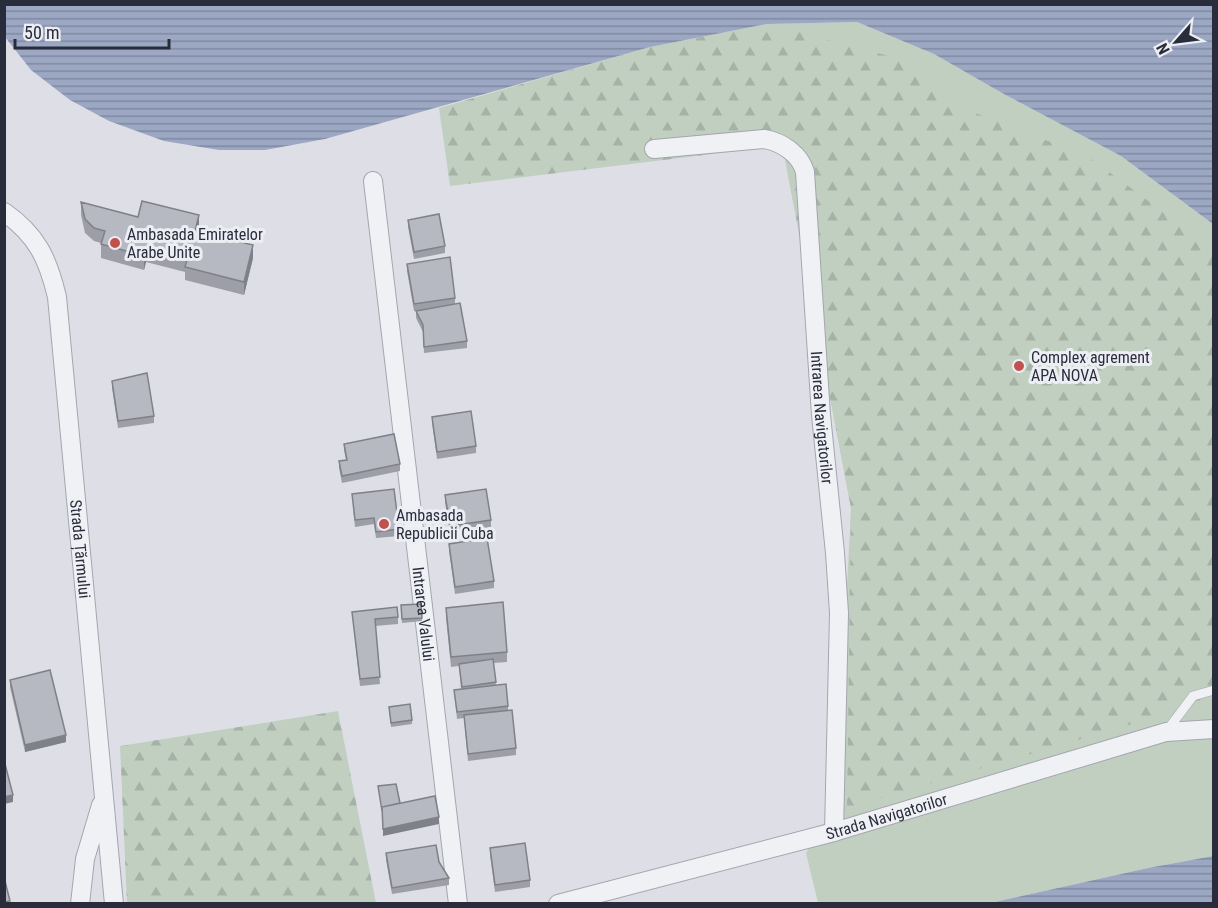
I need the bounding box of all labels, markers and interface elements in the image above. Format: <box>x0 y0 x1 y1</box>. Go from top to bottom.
scale bar <box>15 12 170 50</box>
north arrow <box>1146 12 1206 72</box>
text: 50 m <box>24 22 59 43</box>
text: N <box>1153 40 1174 58</box>
place label: Ambasada Emiratelor Arabe Unite <box>127 225 263 262</box>
marker: Ambasada Emiratelor Arabe Unite <box>108 236 122 250</box>
place label: Complex agrement APA NOVA <box>1031 348 1150 385</box>
street label: Intrarea Navigatorilor <box>807 350 837 485</box>
marker: Complex agrement APA NOVA <box>1012 359 1026 373</box>
street label: Strada Țărmului <box>66 499 94 599</box>
place label: Ambasada Republicii Cuba <box>396 506 494 543</box>
marker: Ambasada Republicii Cuba <box>377 517 391 531</box>
street label: Intrarea Valului <box>408 566 438 662</box>
street label: Strada Navigatorilor <box>824 789 950 844</box>

